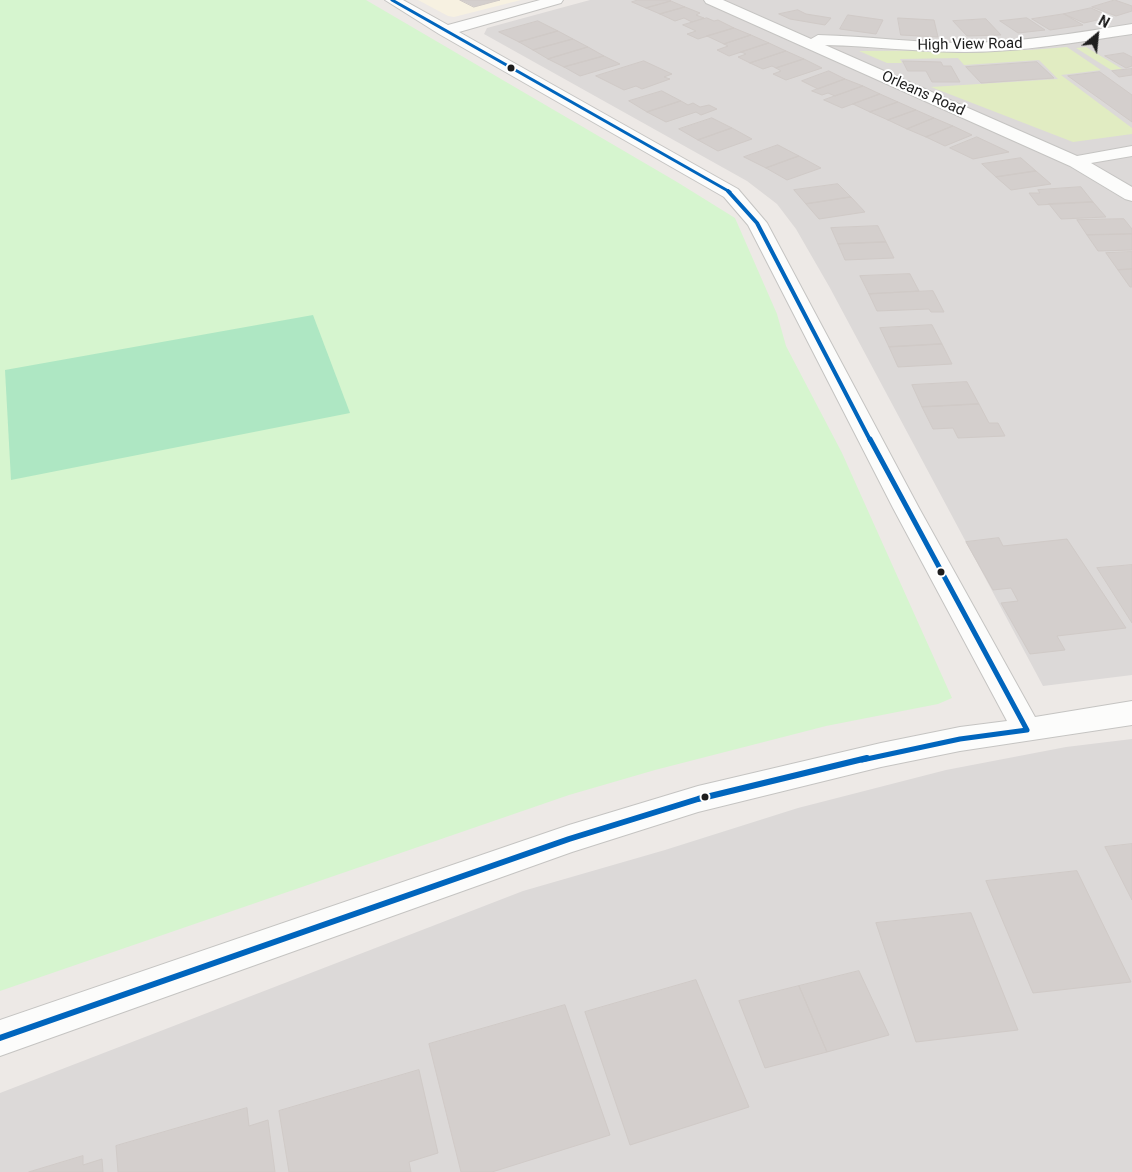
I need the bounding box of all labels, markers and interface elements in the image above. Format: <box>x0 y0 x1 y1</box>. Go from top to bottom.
north arrow <box>1072 10 1122 60</box>
text: N <box>1096 12 1112 31</box>
street label: High View Road <box>917 35 1023 55</box>
unlabelled marker <box>506 63 516 73</box>
street label: Orleans Road <box>879 68 967 120</box>
unlabelled marker <box>936 567 946 577</box>
unlabelled marker <box>700 792 710 802</box>

